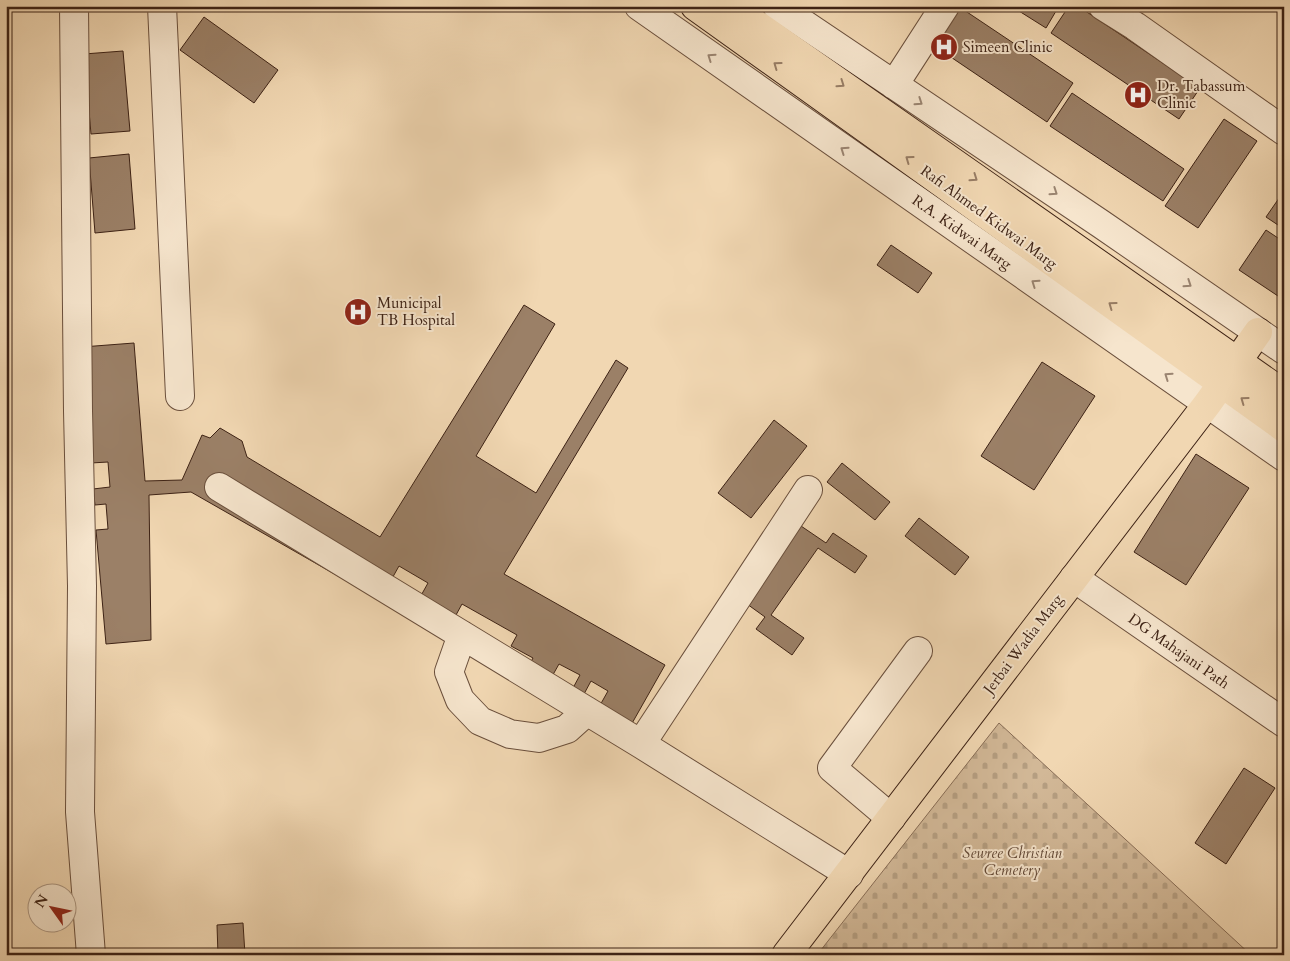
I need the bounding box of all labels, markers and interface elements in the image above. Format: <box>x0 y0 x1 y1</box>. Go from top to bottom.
hospital icon: Simeen Clinic <box>929 32 959 62</box>
place label: Simeen Clinic <box>963 37 1053 57</box>
one-way arrow <box>707 54 717 63</box>
one-way arrow <box>773 62 782 71</box>
place label: Dr. Tabassum Clinic <box>1157 76 1246 113</box>
one-way arrow <box>835 78 845 87</box>
hospital icon: Dr. Tabassum Clinic <box>1123 80 1153 110</box>
one-way arrow <box>913 96 923 105</box>
one-way arrow <box>841 147 850 156</box>
one-way arrow <box>906 157 915 165</box>
street label: Rafi Ahmed Kidwai Marg <box>917 161 1062 274</box>
one-way arrow <box>968 172 978 181</box>
one-way arrow <box>1049 186 1058 196</box>
street label: R.A. Kidwai Marg <box>908 190 1016 274</box>
one-way arrow <box>1182 278 1192 287</box>
one-way arrow <box>1031 280 1041 289</box>
place label: Municipal TB Hospital <box>377 293 455 330</box>
hospital icon: Municipal TB Hospital <box>343 297 373 327</box>
one-way arrow <box>1108 302 1118 311</box>
one-way arrow <box>1165 373 1174 382</box>
one-way arrow <box>1241 397 1250 405</box>
street label: Jerbai Wadia Marg <box>978 589 1068 700</box>
street label: DG Mahajani Path <box>1124 609 1234 694</box>
park label: Sewree Christian Cemetery <box>962 843 1063 880</box>
north arrow <box>28 884 78 934</box>
text: N <box>30 891 53 911</box>

